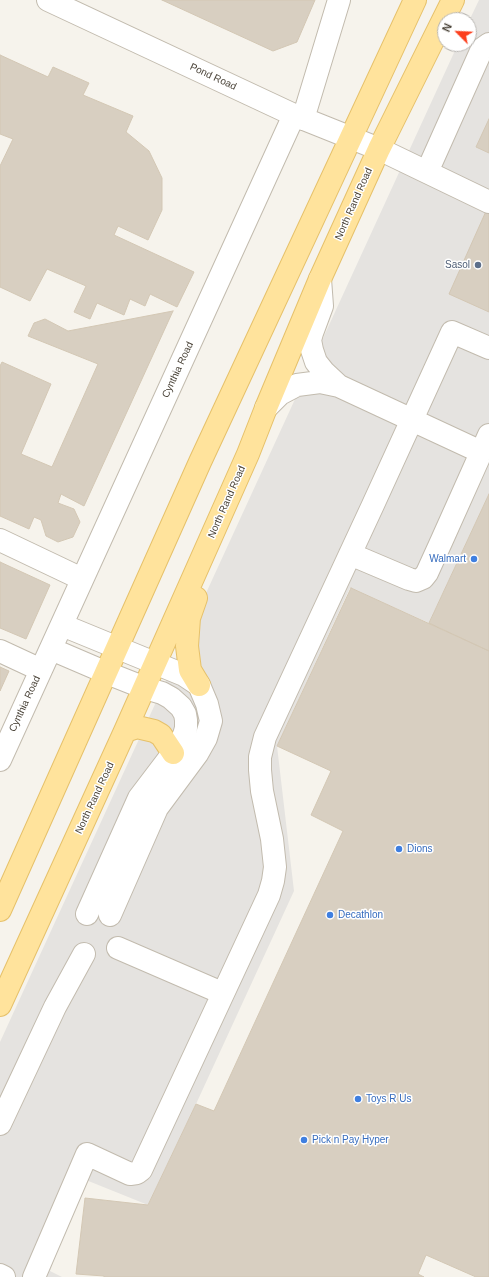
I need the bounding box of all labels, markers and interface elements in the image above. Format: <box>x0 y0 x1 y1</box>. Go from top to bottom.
north arrow <box>437 12 477 52</box>
text: N <box>440 21 454 34</box>
street label: Pond Road <box>188 61 238 93</box>
street label: North Rand Road <box>333 166 375 242</box>
place label: Sasol <box>445 259 470 271</box>
marker: Sasol <box>473 260 483 270</box>
street label: Cynthia Road <box>160 340 196 400</box>
street label: North Rand Road <box>206 464 248 540</box>
place label: Walmart <box>429 553 466 565</box>
marker: Walmart <box>469 554 479 564</box>
street label: Cynthia Road <box>7 674 43 734</box>
street label: North Rand Road <box>73 760 117 836</box>
place label: Dions <box>407 843 433 855</box>
marker: Dions <box>394 844 404 854</box>
place label: Decathlon <box>338 909 383 921</box>
marker: Decathlon <box>325 910 335 920</box>
place label: Toys R Us <box>366 1093 412 1105</box>
marker: Toys R Us <box>353 1094 363 1104</box>
place label: Pick n Pay Hyper <box>312 1134 389 1146</box>
marker: Pick n Pay Hyper <box>299 1135 309 1145</box>

